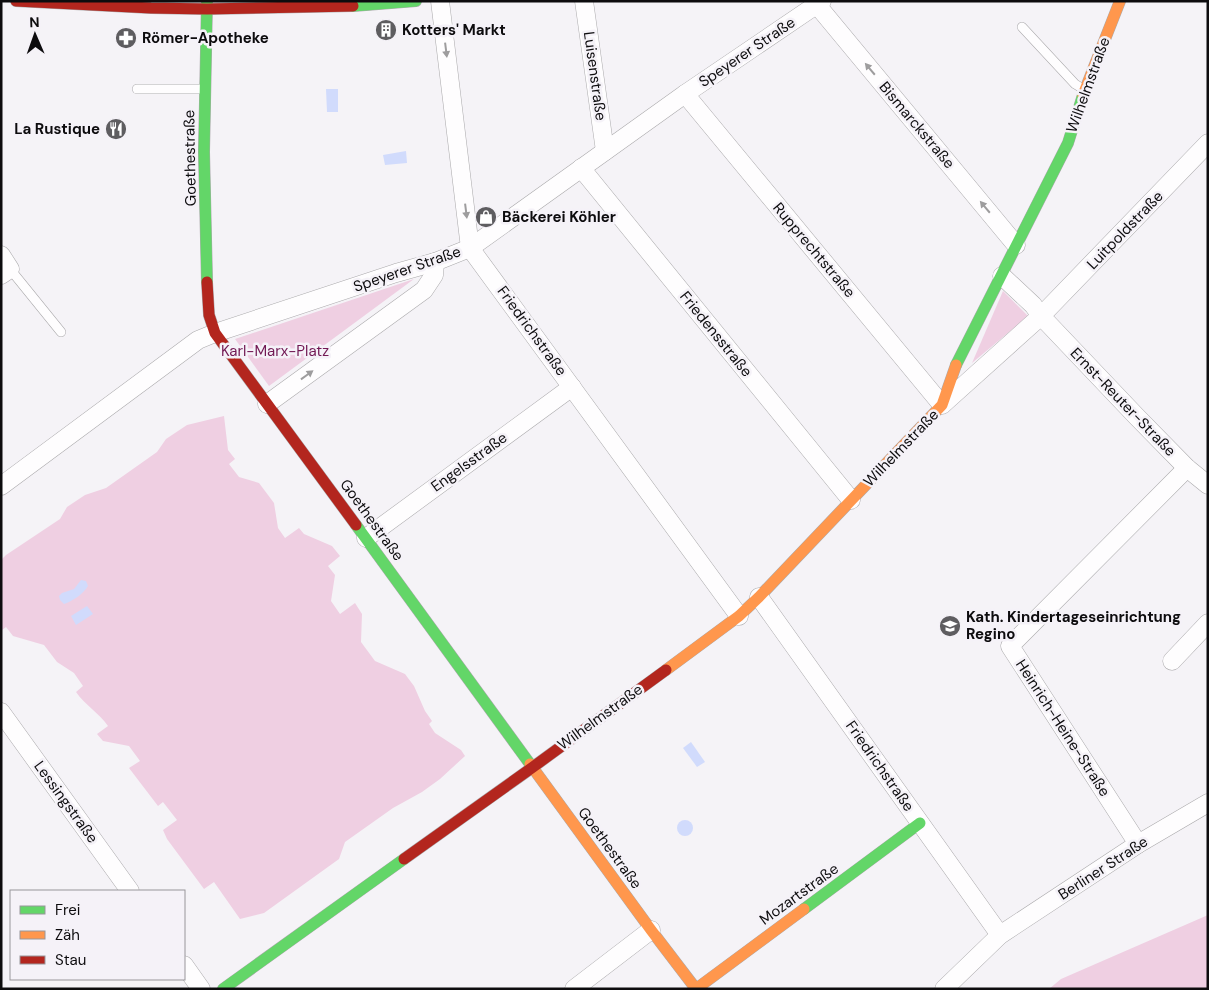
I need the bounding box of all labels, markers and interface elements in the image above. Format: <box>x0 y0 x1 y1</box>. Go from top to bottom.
north arrow <box>10 10 60 60</box>
street label: Speyerer Straße <box>695 12 799 92</box>
text: N <box>29 13 40 31</box>
building icon: Kotters' Markt <box>374 18 398 42</box>
place label: Kotters' Markt <box>402 20 506 40</box>
pharmacy icon: Römer-Apotheke <box>114 26 138 50</box>
place label: Römer-Apotheke <box>142 28 269 48</box>
street label: Luisenstraße <box>579 30 611 122</box>
street label: Wilhelmstraße <box>1061 34 1115 136</box>
one-way arrow <box>442 42 450 58</box>
one-way arrow <box>865 63 876 76</box>
street label: Bismarckstraße <box>875 77 959 173</box>
street label: Goethestraße <box>179 110 201 206</box>
restaurant icon: La Rustique <box>104 117 128 141</box>
place label: La Rustique <box>14 119 100 139</box>
street label: Luitpoldstraße <box>1082 186 1168 274</box>
street label: Rupprechtstraße <box>768 198 860 302</box>
one-way arrow <box>980 201 991 214</box>
one-way arrow <box>462 203 470 219</box>
shop icon: Bäckerei Köhler <box>474 205 498 229</box>
place label: Bäckerei Köhler <box>502 207 616 227</box>
street label: Speyerer Straße <box>351 241 463 297</box>
street label: Friedrichstraße <box>493 282 571 380</box>
street label: Friedensstraße <box>675 287 757 381</box>
park label: Karl-Marx-Platz <box>221 341 329 361</box>
street label: Ernst-Reuter-Straße <box>1066 343 1180 461</box>
one-way arrow <box>300 370 314 380</box>
street label: Wilhelmstraße <box>859 405 943 491</box>
street label: Engelsstraße <box>427 428 511 496</box>
street label: Goethestraße <box>336 475 408 565</box>
place label: Kath. Kindertageseinrichtung Regino <box>966 607 1181 644</box>
school or university icon: Kath. Kindertageseinrichtung Regino <box>938 614 962 638</box>
street label: Heinrich-Heine-Straße <box>1011 656 1115 800</box>
street label: Wilhelmstraße <box>554 679 646 755</box>
street label: Friedrichstraße <box>841 717 919 815</box>
street label: Lessingstraße <box>29 757 103 847</box>
street label: Goethestraße <box>574 803 646 893</box>
street label: Berliner Straße <box>1054 831 1152 905</box>
street label: Mozartstraße <box>756 859 842 929</box>
legend <box>10 890 185 980</box>
text: Frei <box>55 900 80 920</box>
text: Zäh <box>55 925 80 945</box>
text: Stau <box>55 950 86 970</box>

